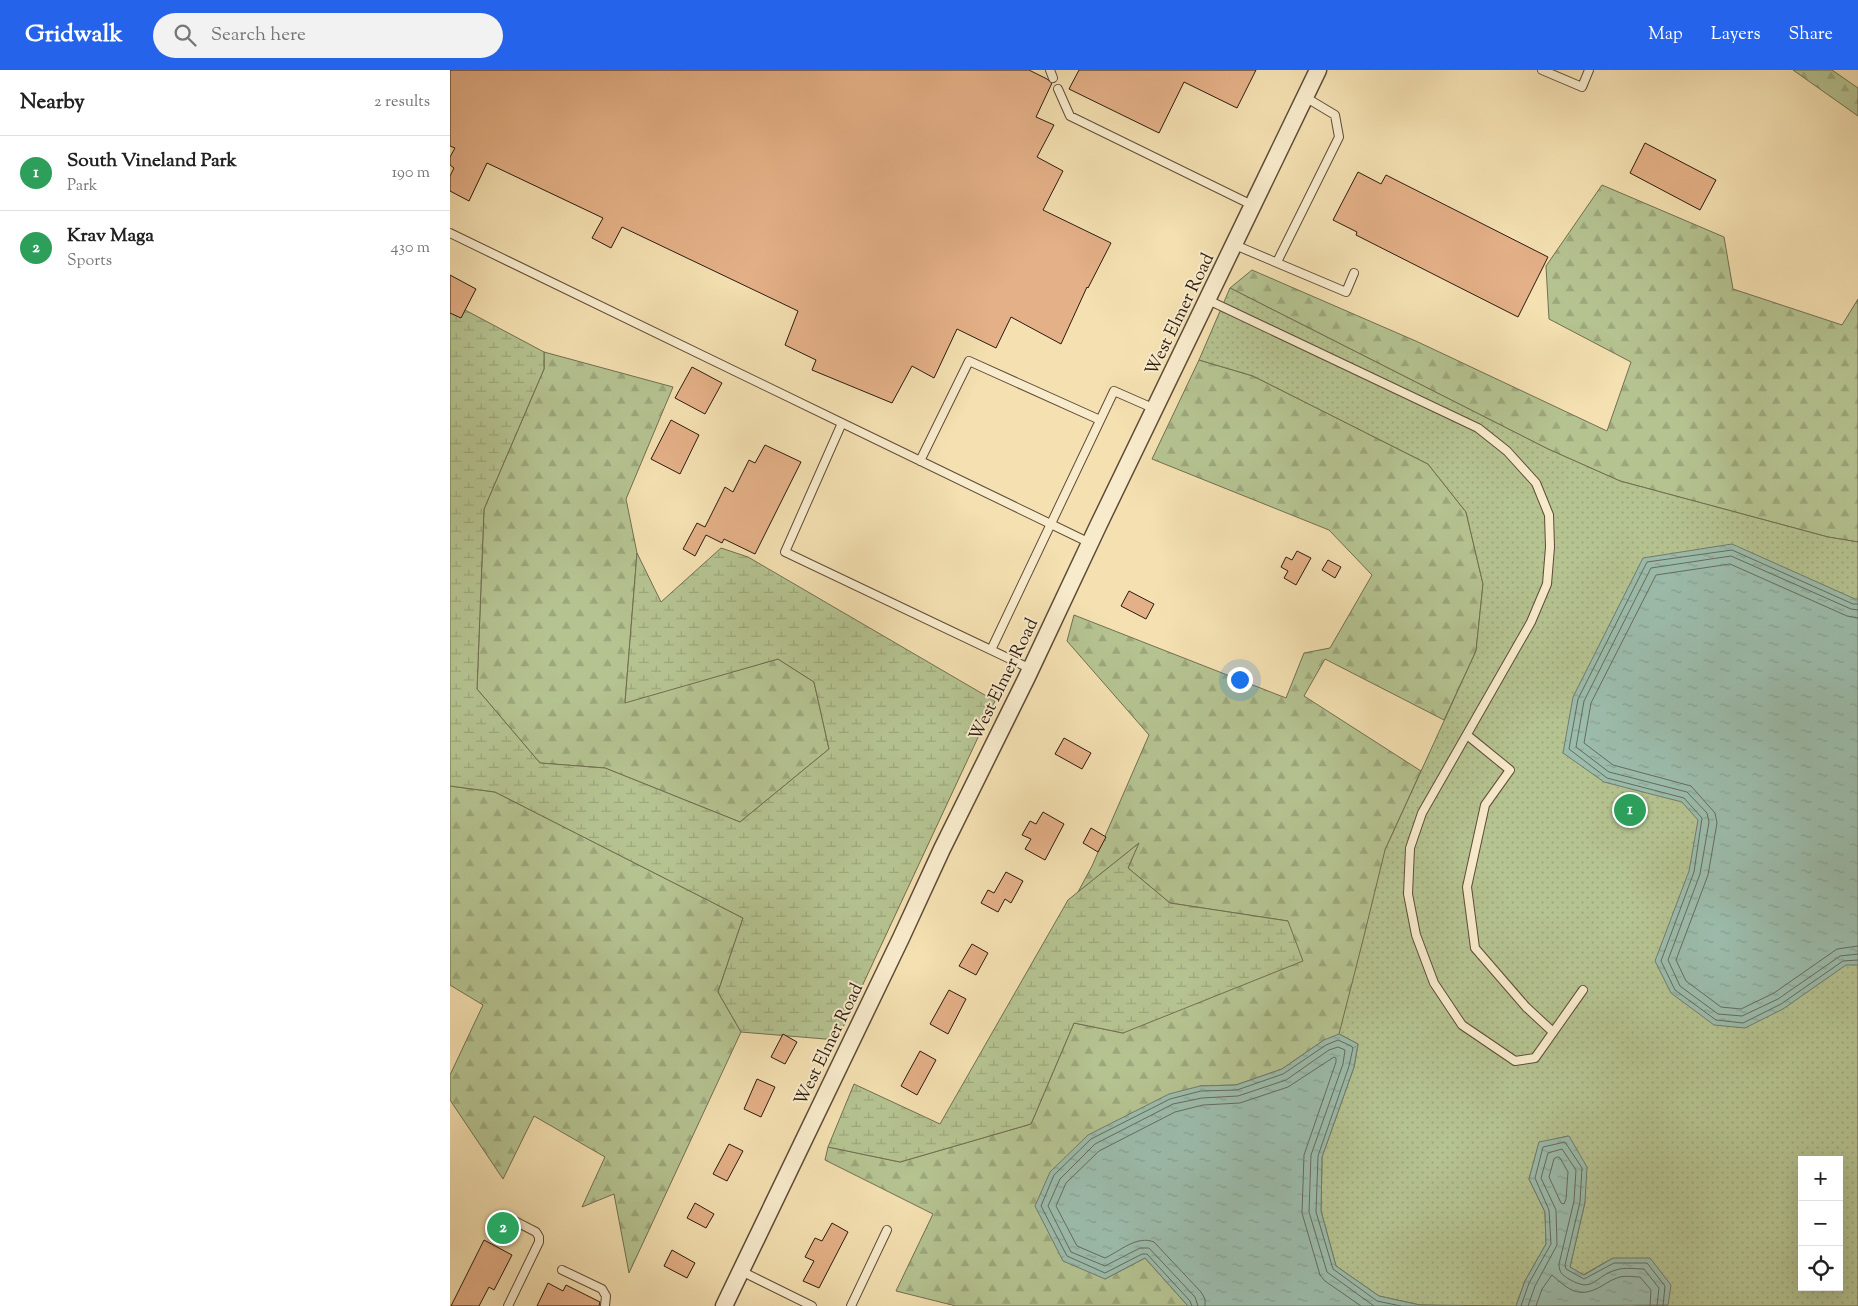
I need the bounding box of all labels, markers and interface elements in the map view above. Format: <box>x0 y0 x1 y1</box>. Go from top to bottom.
search box <box>153 13 503 58</box>
text: Gridwalk <box>25 18 123 52</box>
icon: search <box>171 21 199 49</box>
text: Search here <box>211 22 306 49</box>
text: Map <box>1648 22 1683 48</box>
text: Layers <box>1711 22 1761 48</box>
text: Share <box>1789 22 1833 48</box>
text: Nearby <box>20 88 85 118</box>
text: 2 results <box>374 91 430 114</box>
text: South Vineland Park <box>67 148 237 175</box>
text: 1 <box>33 162 39 185</box>
text: 190 m <box>392 162 430 185</box>
text: Park <box>67 175 98 198</box>
text: Krav Maga <box>67 223 154 250</box>
text: 2 <box>32 237 40 260</box>
text: 430 m <box>391 237 430 260</box>
street label: West Elmer Road <box>1140 249 1222 381</box>
text: Sports <box>67 250 112 273</box>
street label: West Elmer Road <box>964 614 1046 746</box>
your location <box>1227 667 1253 693</box>
pin: 1 <box>1614 791 1646 829</box>
street label: West Elmer Road <box>789 979 871 1111</box>
map controls <box>1798 1156 1843 1291</box>
button: + <box>1798 1156 1843 1201</box>
button: − <box>1798 1201 1843 1246</box>
pin: 2 <box>487 1209 519 1247</box>
button: locate <box>1798 1246 1843 1291</box>

